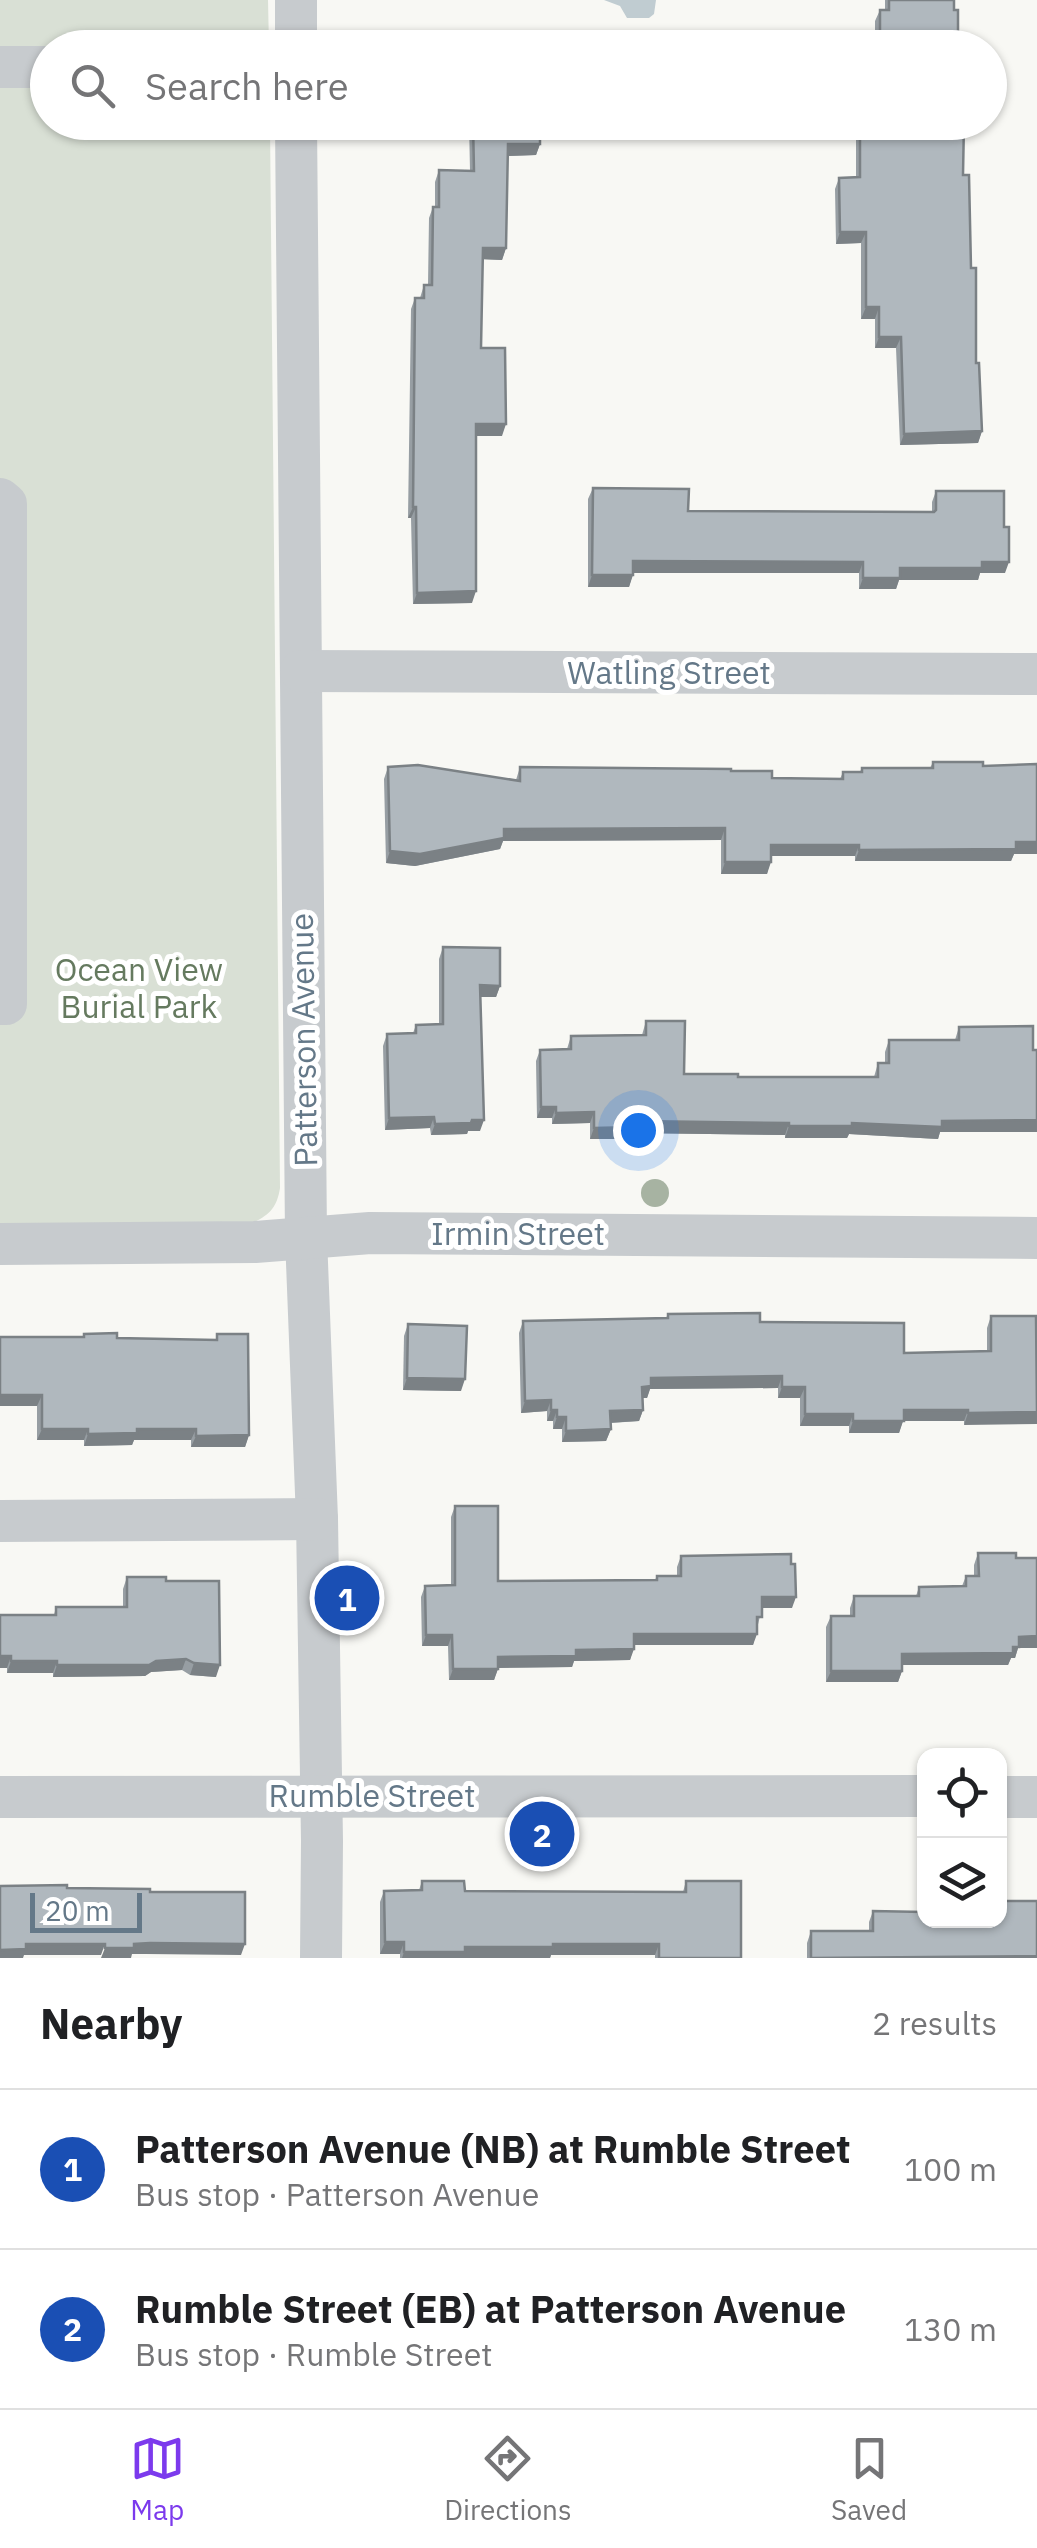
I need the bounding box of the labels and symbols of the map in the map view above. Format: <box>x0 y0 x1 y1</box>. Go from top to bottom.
street label: Watling Street <box>567 651 771 693</box>
street label: Patterson Avenue <box>280 913 326 1167</box>
park label: Ocean View Burial Park <box>55 948 223 1027</box>
your location <box>613 1105 664 1156</box>
street label: Irmin Street <box>431 1212 605 1254</box>
pin: 1 <box>314 1560 380 1636</box>
street label: Rumble Street <box>269 1774 475 1816</box>
pin: 2 <box>510 1796 574 1872</box>
scale bar <box>30 1888 142 1932</box>

